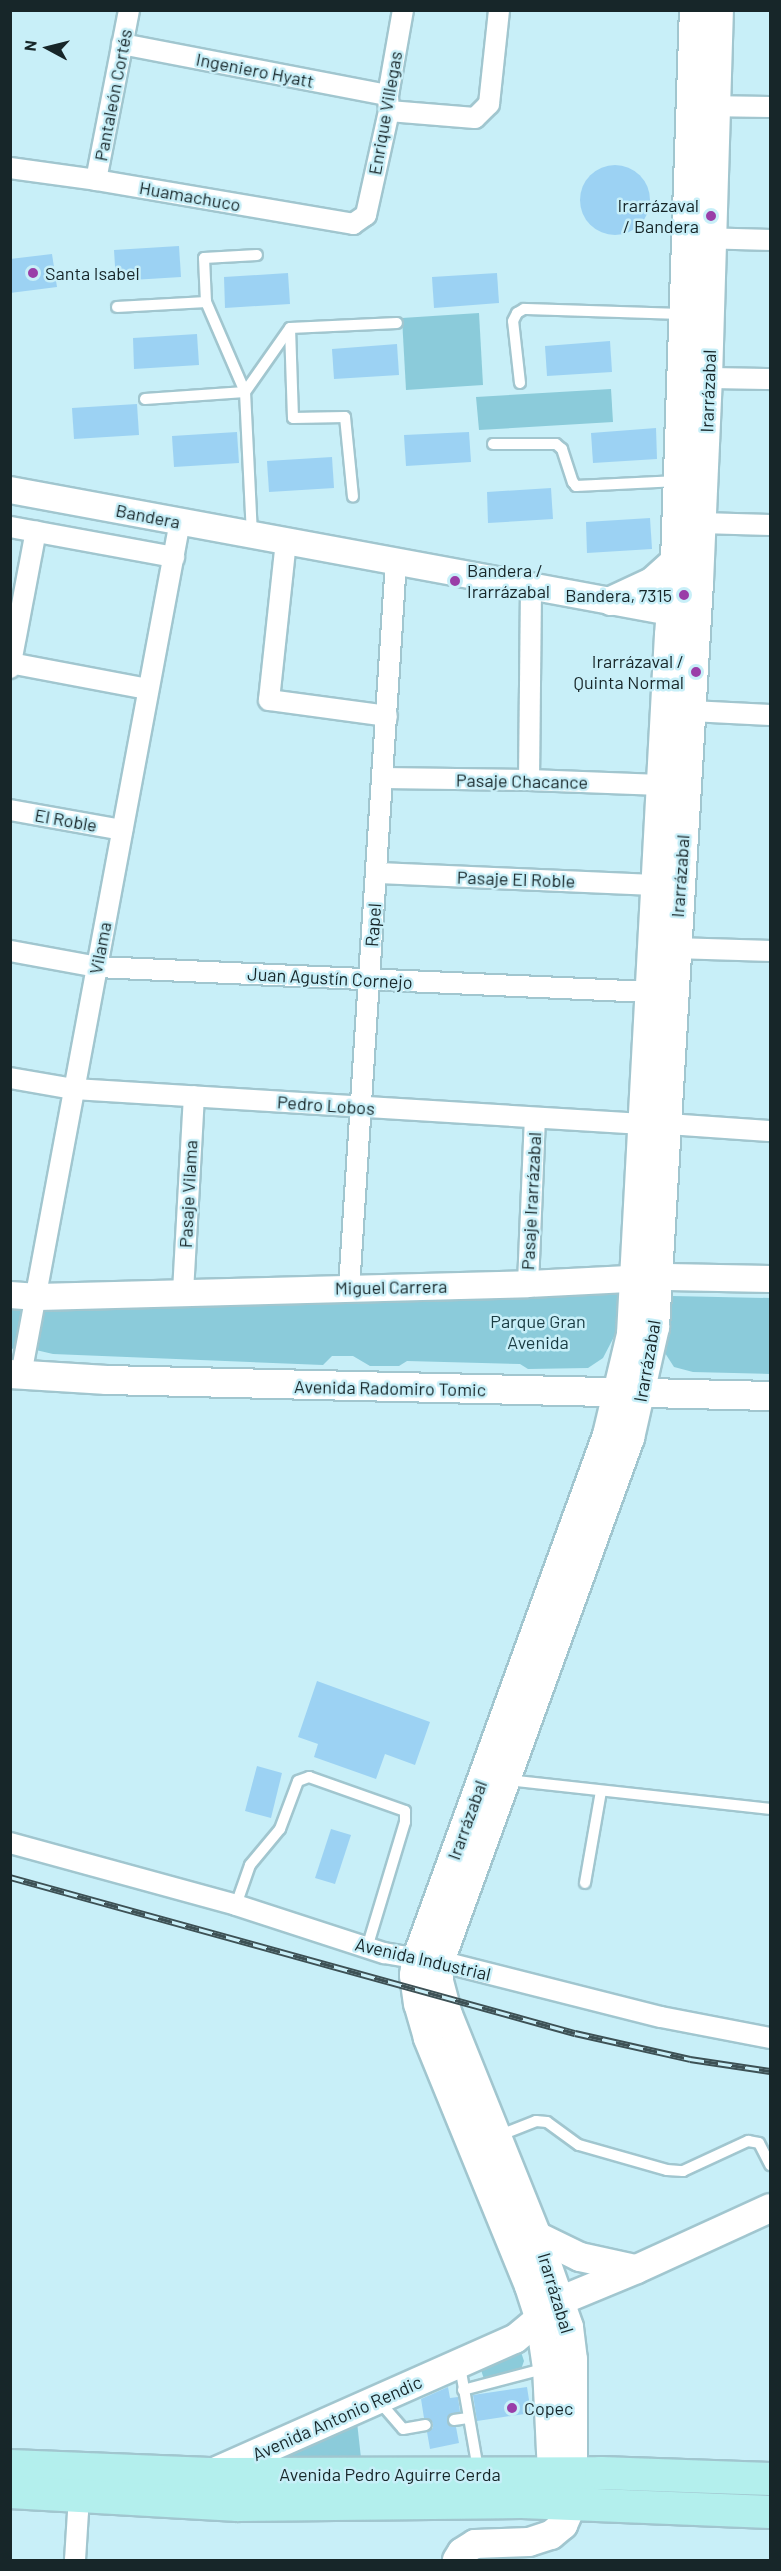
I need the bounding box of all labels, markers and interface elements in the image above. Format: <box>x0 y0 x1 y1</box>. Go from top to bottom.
north arrow <box>18 18 78 78</box>
street label: Pantaleón Cortés <box>90 27 136 163</box>
text: N <box>20 39 40 52</box>
street label: Ingeniero Hyatt <box>194 48 316 92</box>
street label: Enrique Villegas <box>364 50 406 176</box>
street label: Huamachuco <box>138 176 242 216</box>
place label: Irarrázaval / Bandera <box>618 195 699 238</box>
marker: Irarrázaval / Bandera <box>704 209 718 223</box>
place label: Santa Isabel <box>45 262 140 284</box>
marker: Santa Isabel <box>26 266 40 280</box>
street label: Irarrázabal <box>696 349 720 433</box>
street label: Bandera <box>114 499 182 533</box>
place label: Bandera / Irarrázabal <box>467 560 550 602</box>
marker: Bandera / Irarrázabal <box>448 574 462 588</box>
place label: Bandera, 7315 <box>565 584 672 606</box>
marker: Bandera, 7315 <box>677 588 691 602</box>
place label: Irarrázaval / Quinta Normal <box>574 651 684 694</box>
marker: Irarrázaval / Quinta Normal <box>689 665 703 679</box>
street label: Pasaje Chacance <box>456 769 588 793</box>
street label: El Roble <box>33 804 99 836</box>
street label: Irarrázabal <box>666 834 694 918</box>
street label: Pasaje El Roble <box>457 866 575 892</box>
street label: Rapel <box>361 902 385 948</box>
street label: Vilama <box>84 920 116 976</box>
street label: Juan Agustín Cornejo <box>247 963 413 993</box>
street label: Pedro Lobos <box>276 1091 376 1119</box>
street label: Pasaje Irarrázabal <box>517 1131 545 1271</box>
street label: Pasaje Vilama <box>174 1140 202 1248</box>
street label: Miguel Carrera <box>335 1275 447 1299</box>
park label: Parque Gran Avenida <box>490 1311 586 1354</box>
street label: Irarrázabal <box>629 1318 665 1404</box>
street label: Avenida Radomiro Tomic <box>294 1376 486 1400</box>
street label: Irarrázabal <box>443 1777 491 1863</box>
street label: Avenida Industrial <box>353 1933 493 1985</box>
street label: Irarrázabal <box>534 2250 578 2336</box>
street label: Avenida Antonio Rendic <box>249 2371 425 2465</box>
place label: Copec <box>524 2397 573 2419</box>
marker: Copec <box>505 2401 519 2415</box>
street label: Avenida Pedro Aguirre Cerda <box>279 2463 501 2485</box>

